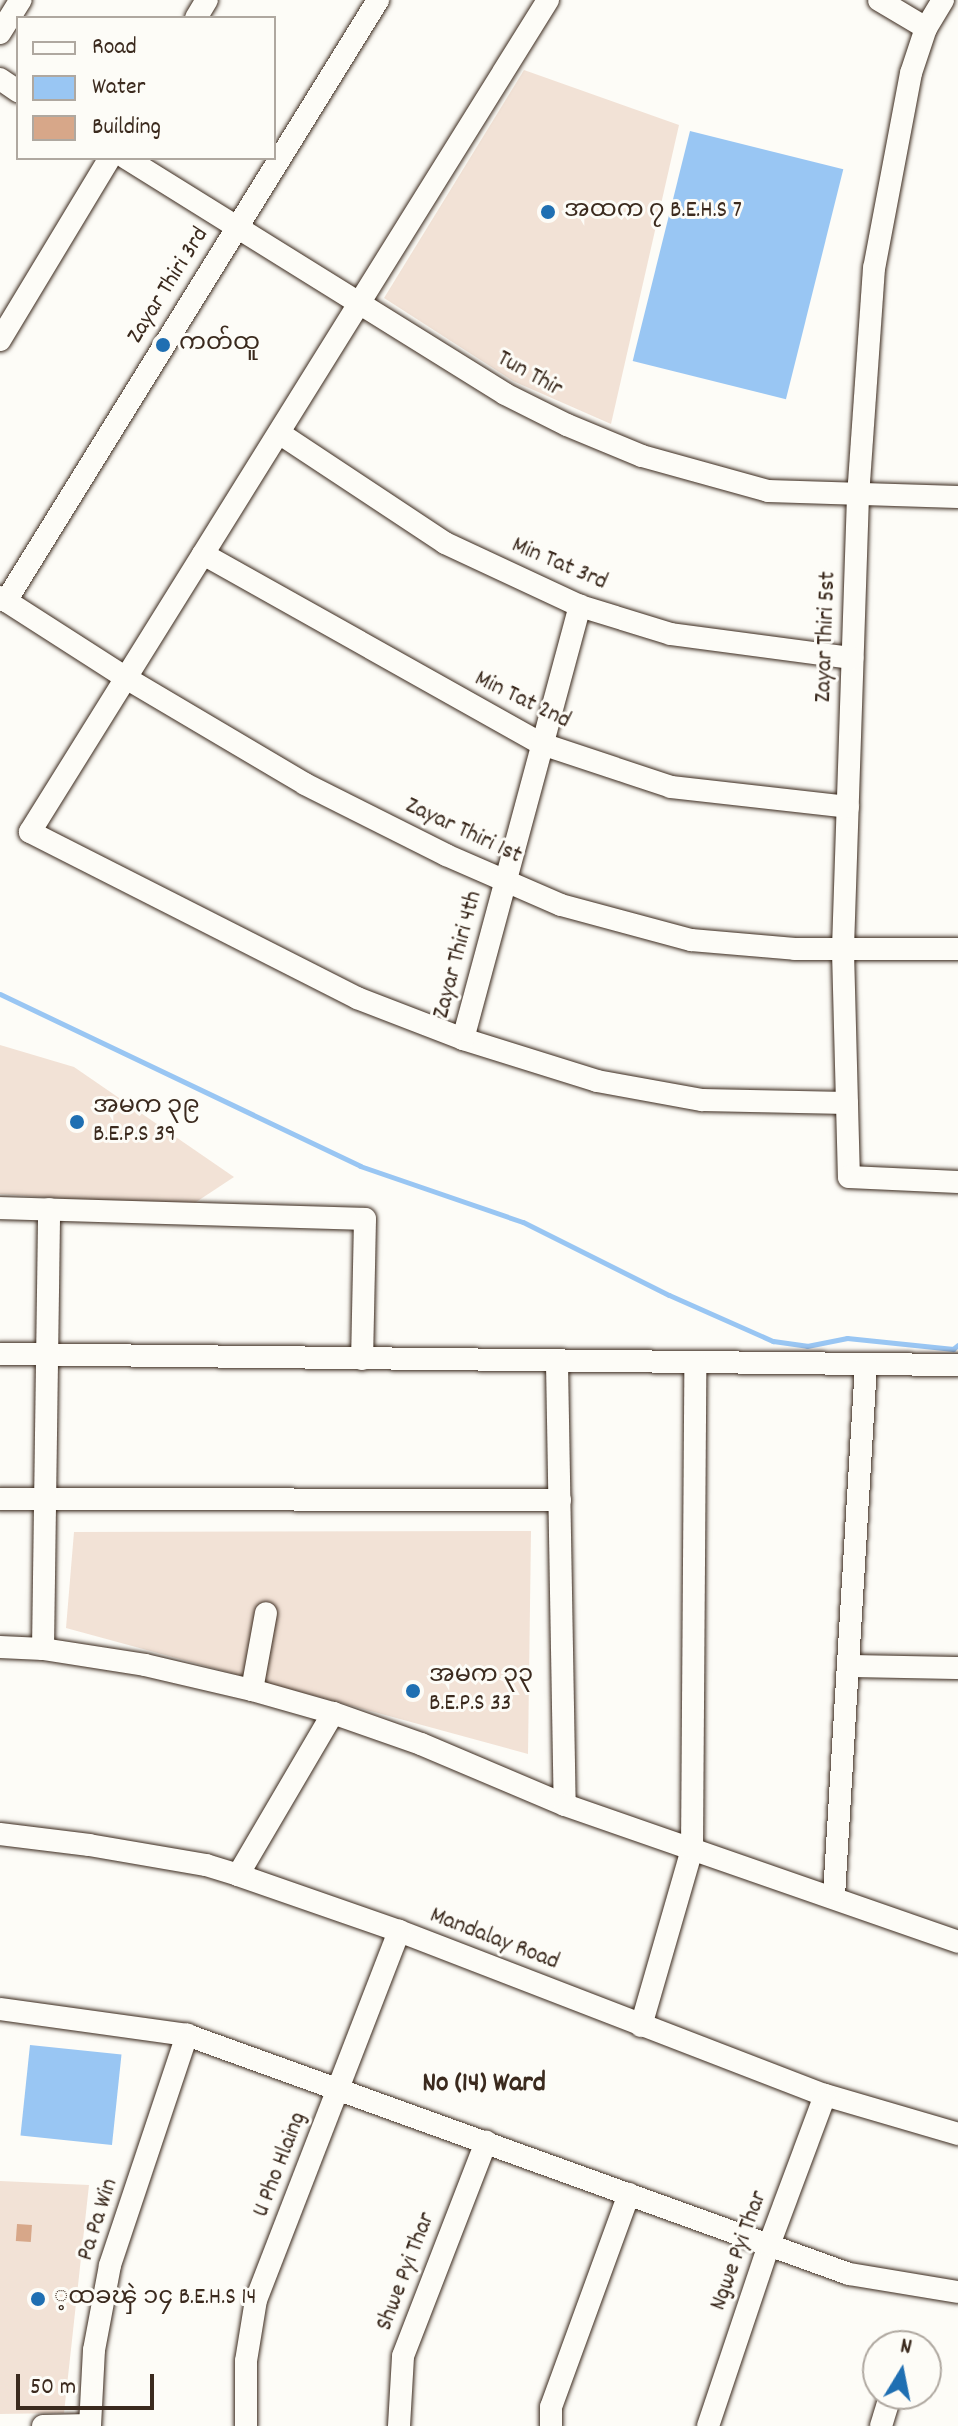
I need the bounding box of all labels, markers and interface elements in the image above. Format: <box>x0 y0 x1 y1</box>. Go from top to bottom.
legend <box>16 16 276 160</box>
text: Road <box>92 31 137 65</box>
text: Water <box>92 71 145 105</box>
text: Building <box>92 111 161 145</box>
place label: အထက ၇ B.E.H.S 7 <box>564 198 742 226</box>
marker: အထက ၇ B.E.H.S 7 <box>539 203 557 221</box>
street label: Zayar Thiri 3rd <box>122 222 216 350</box>
place label: ကတ်ထူ <box>179 331 260 359</box>
marker: ကတ်ထူ <box>154 336 172 354</box>
street label: Tun Thir <box>491 345 567 405</box>
street label: Min Tat 3rd <box>507 532 611 598</box>
street label: Zayar Thiri 5st <box>810 571 844 703</box>
street label: Min Tat 2nd <box>469 665 575 737</box>
street label: Zayar Thiri 1st <box>400 792 526 872</box>
street label: Zayar Thiri 4th <box>428 888 490 1022</box>
place label: အမက ၃၉ B.E.P.S 39 <box>93 1094 199 1150</box>
marker: အမက ၃၉ B.E.P.S 39 <box>68 1113 86 1131</box>
place label: အမက ၃၃ B.E.P.S 33 <box>429 1663 533 1719</box>
marker: အမက ၃၃ B.E.P.S 33 <box>404 1682 422 1700</box>
street label: Mandalay Road <box>425 1902 563 1978</box>
district label: No (14) Ward <box>422 2068 546 2102</box>
street label: U Pho Hlaing <box>248 2108 314 2222</box>
street label: Pa Pa Win <box>72 2175 126 2265</box>
street label: Ngwe Pyi Thar <box>705 2187 775 2315</box>
street label: Shwe Pyi Thar <box>371 2209 443 2335</box>
place label: ့ထခၾဲ ၁၄ B.E.H.S 14 <box>54 2285 256 2313</box>
marker: ့ထခၾဲ ၁၄ B.E.H.S 14 <box>29 2290 47 2308</box>
north arrow <box>862 2330 942 2410</box>
text: N <box>898 2332 914 2364</box>
scale bar <box>20 2358 158 2408</box>
text: 50 m <box>30 2371 76 2405</box>

